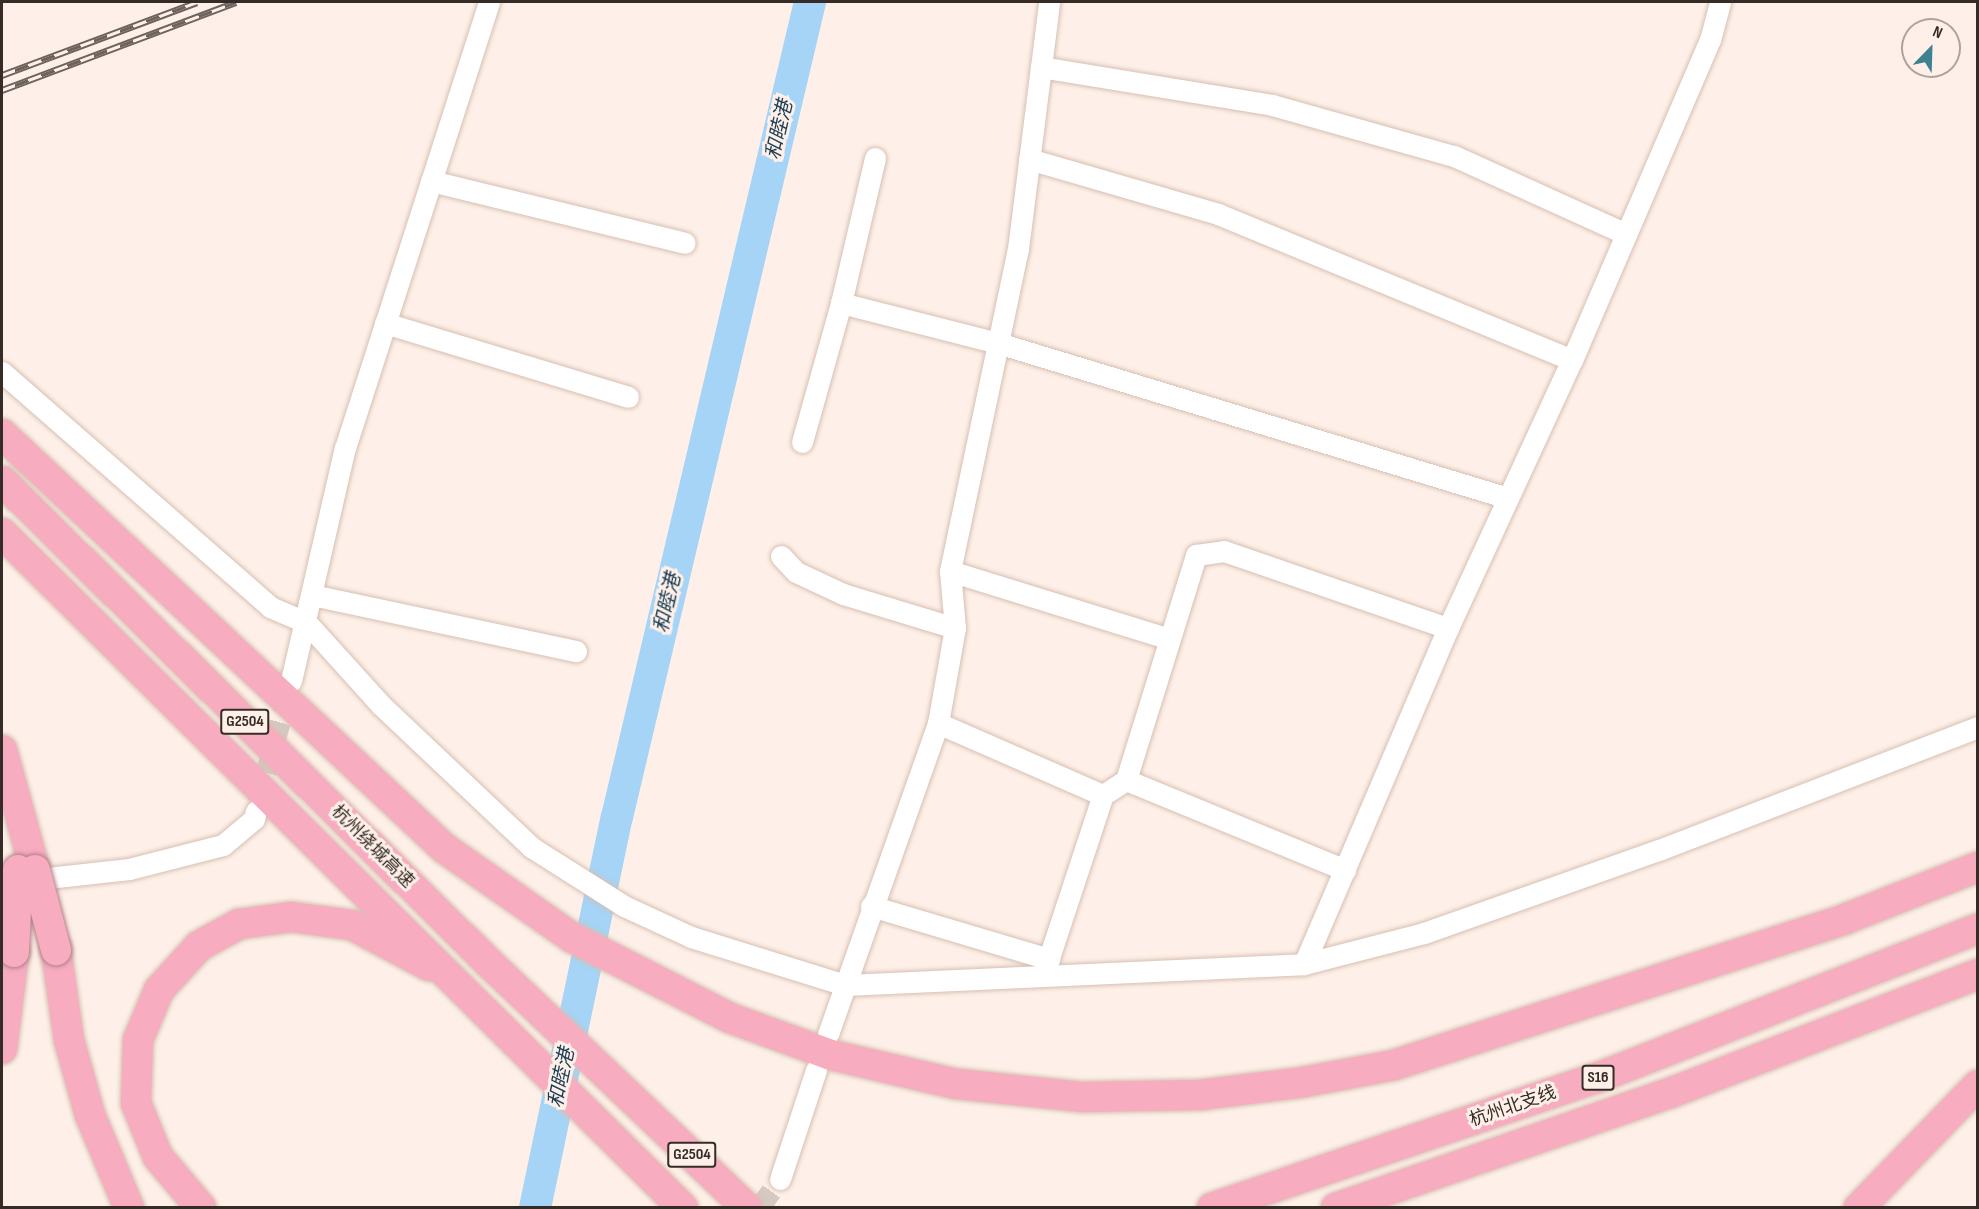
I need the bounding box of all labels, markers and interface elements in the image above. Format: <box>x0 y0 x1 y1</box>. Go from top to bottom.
north arrow <box>1901 18 1961 78</box>
text: N <box>1930 22 1945 43</box>
water label: 和睦港 <box>762 98 798 162</box>
water label: 和睦港 <box>650 571 686 635</box>
road number: G2504 <box>220 709 270 735</box>
street label: 杭州绕城高速 <box>326 801 418 893</box>
water label: 和睦港 <box>544 1046 580 1110</box>
road number: S16 <box>1582 1065 1614 1091</box>
street label: 杭州北支线 <box>1467 1082 1559 1132</box>
road number: G2504 <box>666 1142 718 1168</box>

